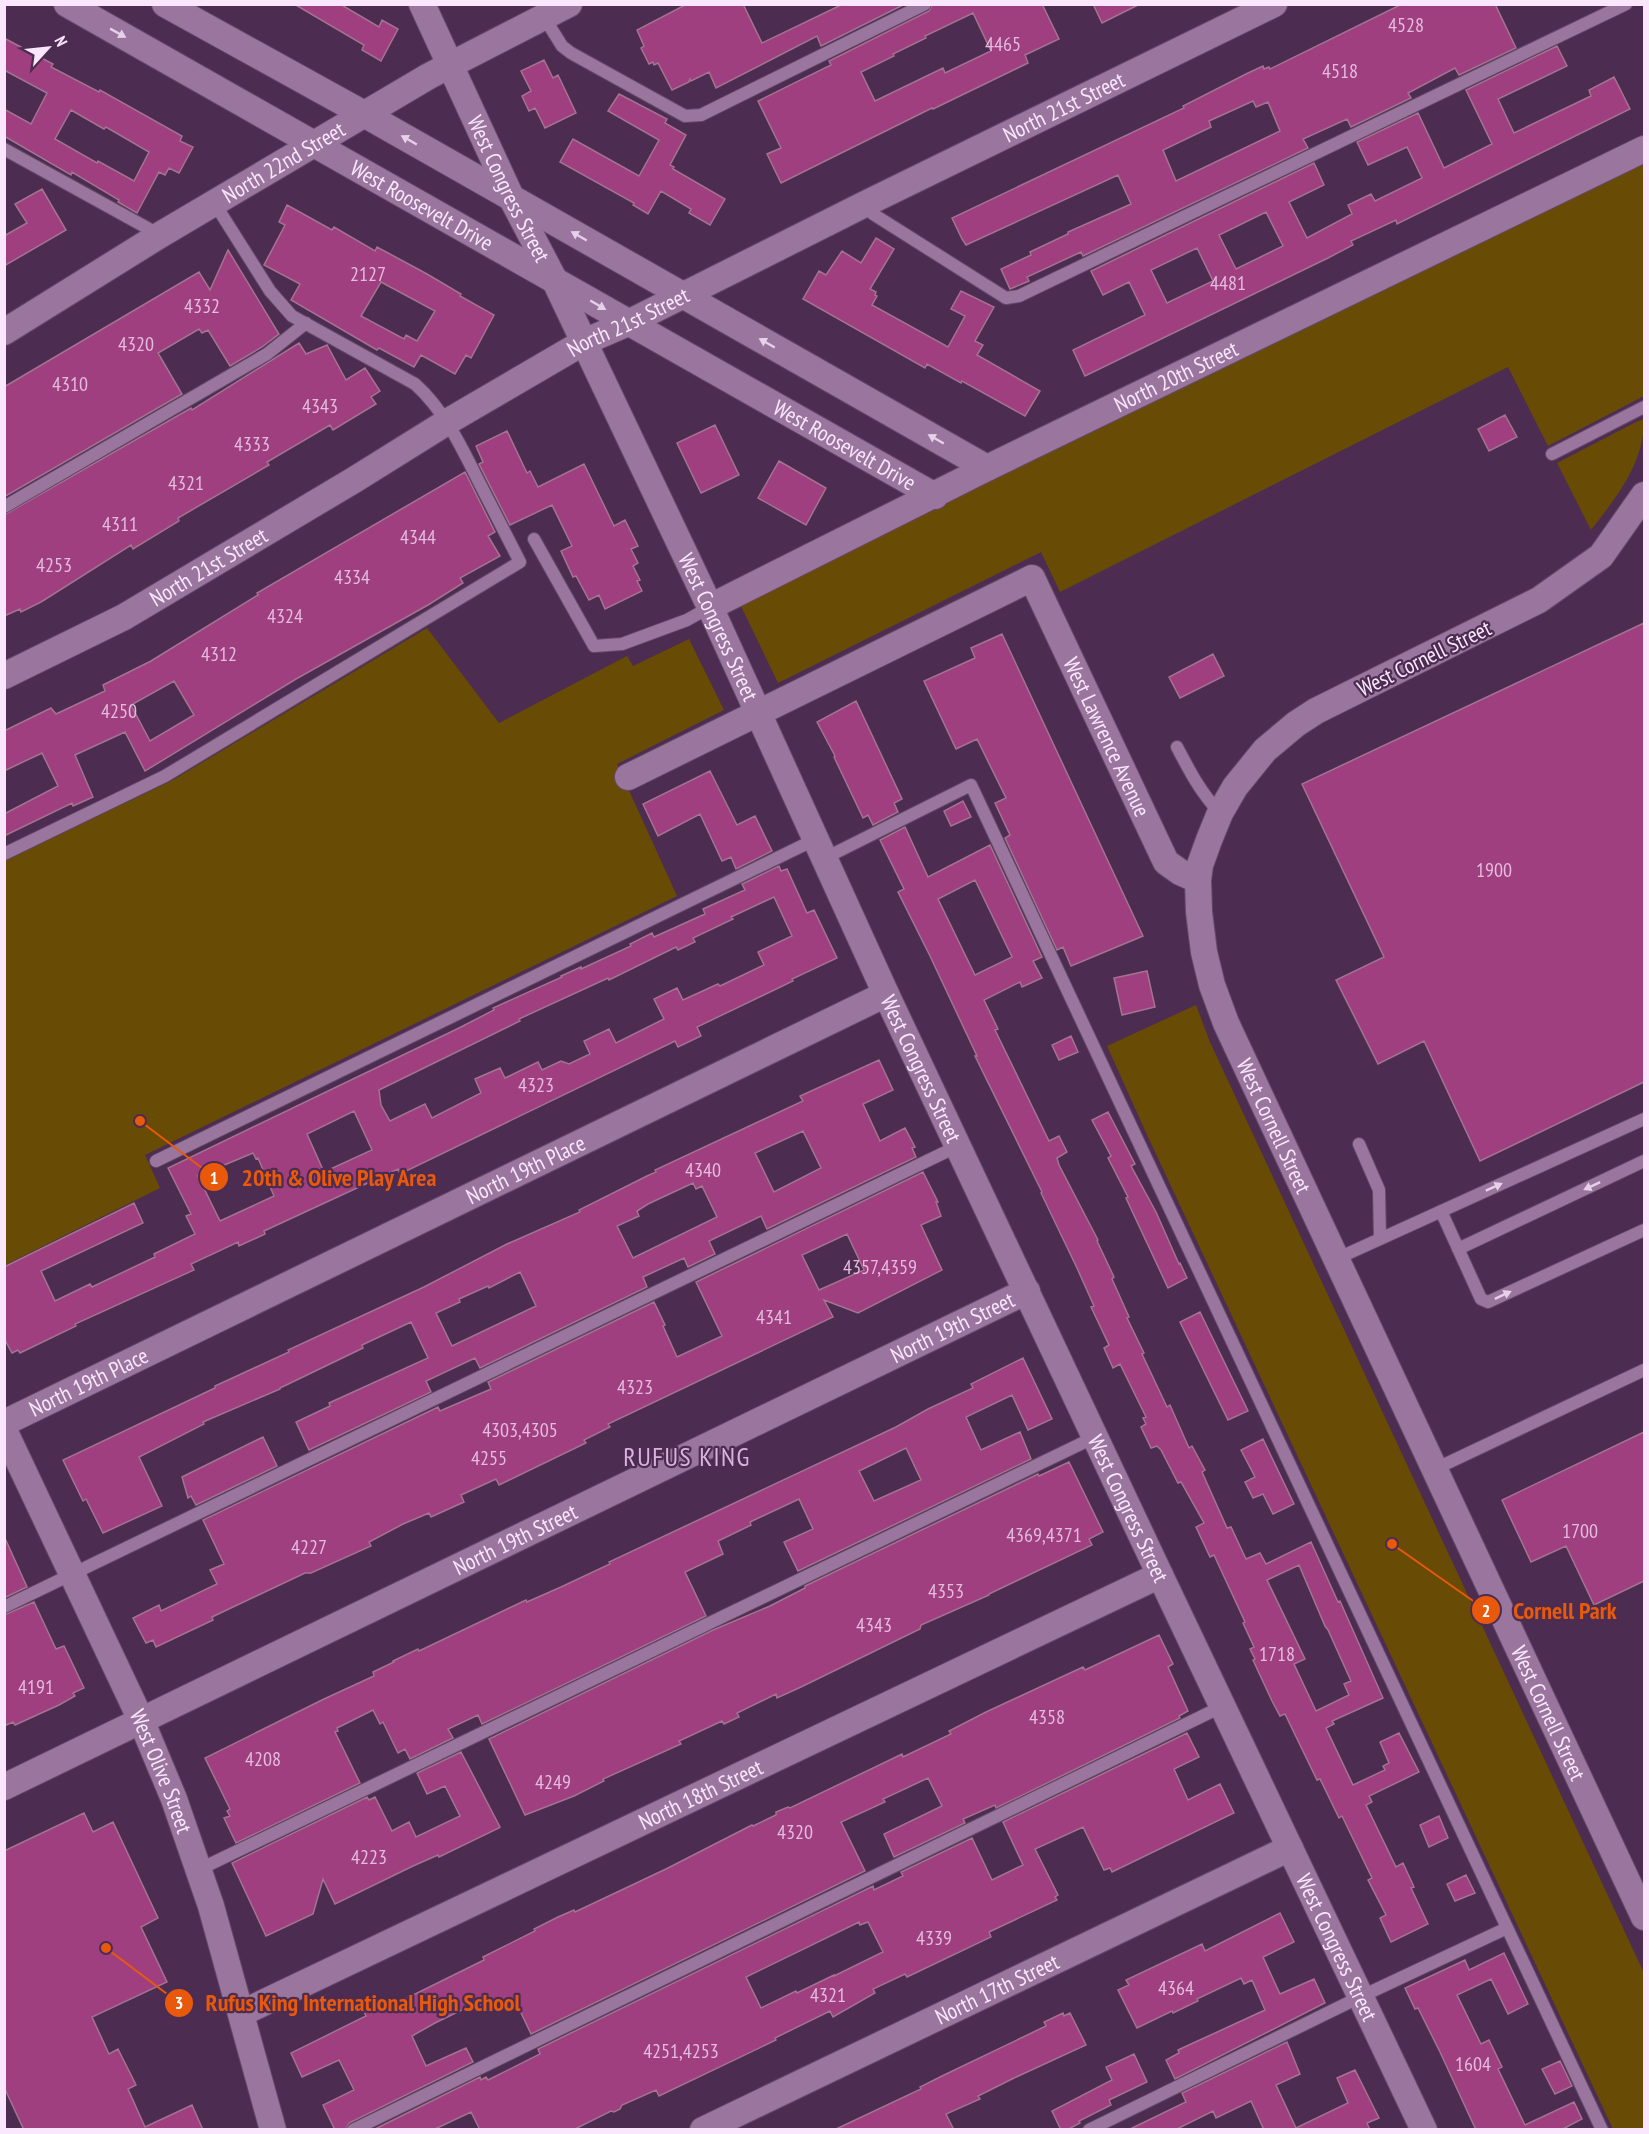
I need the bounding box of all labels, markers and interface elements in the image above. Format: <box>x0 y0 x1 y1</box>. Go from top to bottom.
house number: 4528 <box>1388 12 1424 38</box>
north arrow <box>18 18 78 78</box>
one-way arrow <box>109 28 126 38</box>
house number: 4465 <box>985 31 1021 57</box>
text: N <box>50 33 72 50</box>
house number: 4518 <box>1322 58 1358 84</box>
street label: North 21st Street <box>998 65 1129 148</box>
street label: West Congress Street <box>461 111 556 267</box>
street label: North 22nd Street <box>217 115 350 209</box>
one-way arrow <box>401 135 418 145</box>
street label: West Roosevelt Drive <box>346 154 498 257</box>
one-way arrow <box>570 231 587 241</box>
house number: 2127 <box>350 261 386 287</box>
house number: 4481 <box>1210 270 1246 296</box>
street label: North 21st Street <box>562 281 694 363</box>
house number: 4332 <box>184 293 220 319</box>
one-way arrow <box>590 300 606 311</box>
house number: 4320 <box>118 331 154 357</box>
street label: North 20th Street <box>1110 334 1242 418</box>
one-way arrow <box>758 338 775 348</box>
house number: 4310 <box>52 371 88 397</box>
house number: 4343 <box>302 393 338 419</box>
street label: West Roosevelt Drive <box>768 393 921 496</box>
house number: 4333 <box>234 431 270 457</box>
one-way arrow <box>927 434 944 444</box>
house number: 4321 <box>168 470 204 496</box>
house number: 4311 <box>102 511 138 537</box>
street label: North 21st Street <box>145 521 272 612</box>
house number: 4344 <box>400 524 436 550</box>
street label: West Congress Street <box>672 548 765 705</box>
house number: 4253 <box>36 552 72 578</box>
house number: 4334 <box>334 564 370 590</box>
house number: 4324 <box>267 603 303 629</box>
street label: West Cornell Street <box>1353 614 1495 702</box>
house number: 4312 <box>201 641 237 667</box>
street label: West Lawrence Avenue <box>1057 653 1157 821</box>
house number: 4250 <box>101 698 137 724</box>
house number: 1900 <box>1476 857 1512 883</box>
street label: West Congress Street <box>874 990 968 1147</box>
street label: West Cornell Street <box>1231 1054 1318 1198</box>
house number: 4323 <box>518 1072 554 1098</box>
street label: North 19th Place <box>461 1128 590 1210</box>
callout: 20th & Olive Play Area <box>199 1156 450 1198</box>
house number: 4340 <box>685 1157 721 1183</box>
text: 20th & Olive Play Area <box>242 1162 437 1193</box>
text: 1 <box>210 1166 218 1189</box>
one-way arrow <box>1485 1182 1503 1191</box>
one-way arrow <box>1583 1182 1600 1191</box>
house number: 4357,4359 <box>843 1254 917 1280</box>
street label: North 19th Street <box>886 1285 1019 1369</box>
one-way arrow <box>1495 1291 1512 1300</box>
house number: 4341 <box>756 1304 792 1330</box>
street label: North 19th Place <box>24 1341 153 1423</box>
house number: 4323 <box>617 1374 653 1400</box>
house number: 4303,4305 <box>482 1417 558 1443</box>
street label: West Congress Street <box>1082 1430 1175 1586</box>
district label: RUFUS KING <box>623 1440 751 1473</box>
house number: 4255 <box>471 1445 507 1471</box>
street label: North 19th Street <box>449 1497 582 1581</box>
house number: 1700 <box>1562 1518 1598 1544</box>
house number: 4369,4371 <box>1006 1522 1082 1548</box>
house number: 4227 <box>291 1534 327 1560</box>
house number: 4353 <box>928 1578 964 1604</box>
callout: Cornell Park <box>1471 1589 1628 1631</box>
text: Cornell Park <box>1513 1595 1617 1626</box>
text: 2 <box>1482 1599 1490 1622</box>
house number: 4343 <box>856 1612 892 1638</box>
house number: 1718 <box>1259 1641 1295 1667</box>
street label: West Cornell Street <box>1505 1641 1592 1785</box>
house number: 4191 <box>18 1674 54 1700</box>
house number: 4358 <box>1029 1704 1065 1730</box>
street label: West Olive Street <box>124 1705 199 1837</box>
house number: 4208 <box>245 1746 281 1772</box>
street label: North 18th Street <box>634 1753 767 1836</box>
house number: 4249 <box>535 1769 571 1795</box>
house number: 4320 <box>777 1819 813 1845</box>
house number: 4223 <box>351 1844 387 1870</box>
street label: West Congress Street <box>1290 1869 1384 2025</box>
house number: 4339 <box>916 1925 952 1951</box>
street label: North 17th Street <box>930 1947 1063 2030</box>
house number: 4364 <box>1158 1975 1194 2001</box>
callout: Rufus King International High School <box>164 1982 533 2024</box>
house number: 4321 <box>810 1982 846 2008</box>
text: Rufus King International High School <box>206 1987 521 2018</box>
text: 3 <box>175 1991 183 2014</box>
house number: 4251,4253 <box>643 2038 719 2064</box>
house number: 1604 <box>1455 2051 1491 2077</box>

